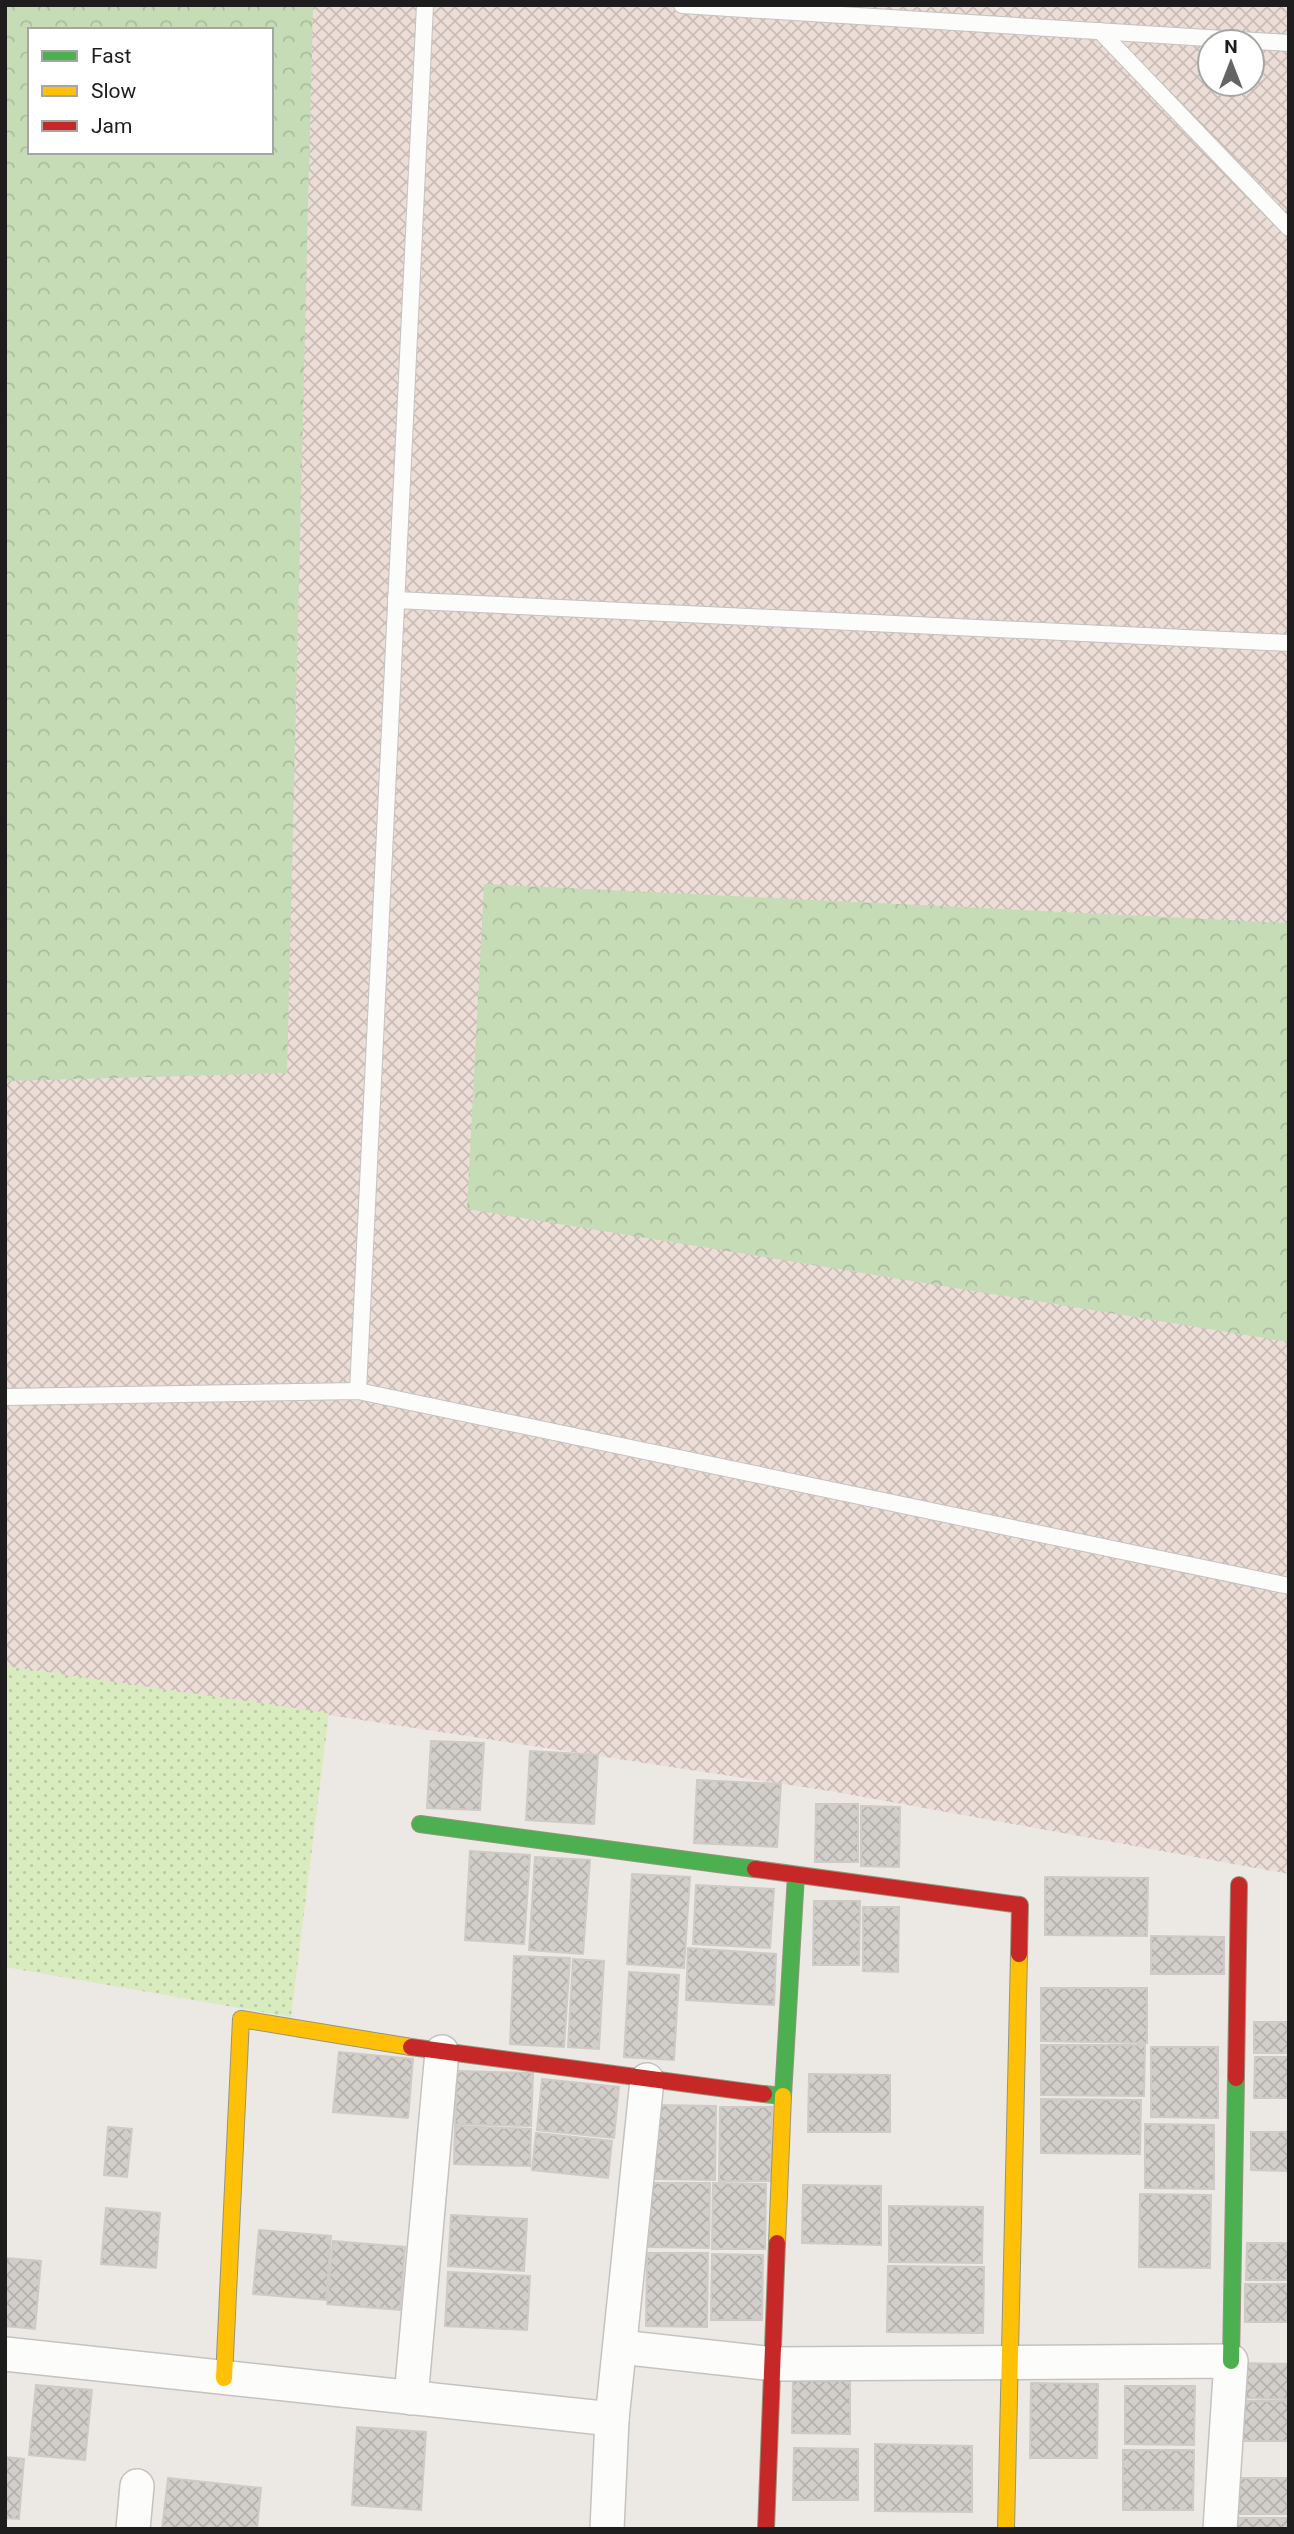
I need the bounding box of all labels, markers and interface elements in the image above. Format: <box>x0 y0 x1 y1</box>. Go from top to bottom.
legend <box>28 28 273 154</box>
north arrow <box>1196 28 1266 98</box>
text: N <box>1224 35 1238 58</box>
text: Fast <box>91 44 132 68</box>
text: Slow <box>91 79 137 103</box>
text: Jam <box>91 114 132 138</box>

